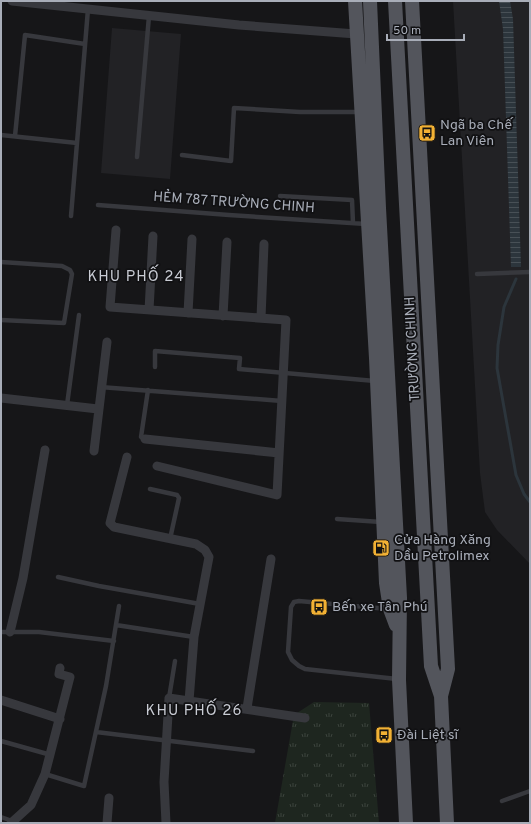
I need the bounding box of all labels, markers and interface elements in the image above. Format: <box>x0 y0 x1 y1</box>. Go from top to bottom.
scale bar <box>387 16 464 42</box>
text: 50 m <box>393 23 421 39</box>
place label: Ngã ba Chế Lan Viên <box>440 117 514 150</box>
bus stop icon: Ngã ba Chế Lan Viên <box>417 123 437 143</box>
street label: HẺM 787 TRƯỜNG CHINH <box>153 188 315 217</box>
district label: KHU PHỐ 24 <box>87 264 185 287</box>
street label: TRƯỜNG CHINH <box>401 296 424 402</box>
place label: Cửa Hàng Xăng Dầu Petrolimex <box>394 532 491 565</box>
fuel station icon: Cửa Hàng Xăng Dầu Petrolimex <box>371 538 391 558</box>
bus stop icon: Bến xe Tân Phú <box>309 597 329 617</box>
place label: Bến xe Tân Phú <box>332 599 428 616</box>
district label: KHU PHỐ 26 <box>146 698 242 721</box>
bus stop icon: Đài Liệt sĩ <box>374 725 394 745</box>
place label: Đài Liệt sĩ <box>397 727 460 744</box>

